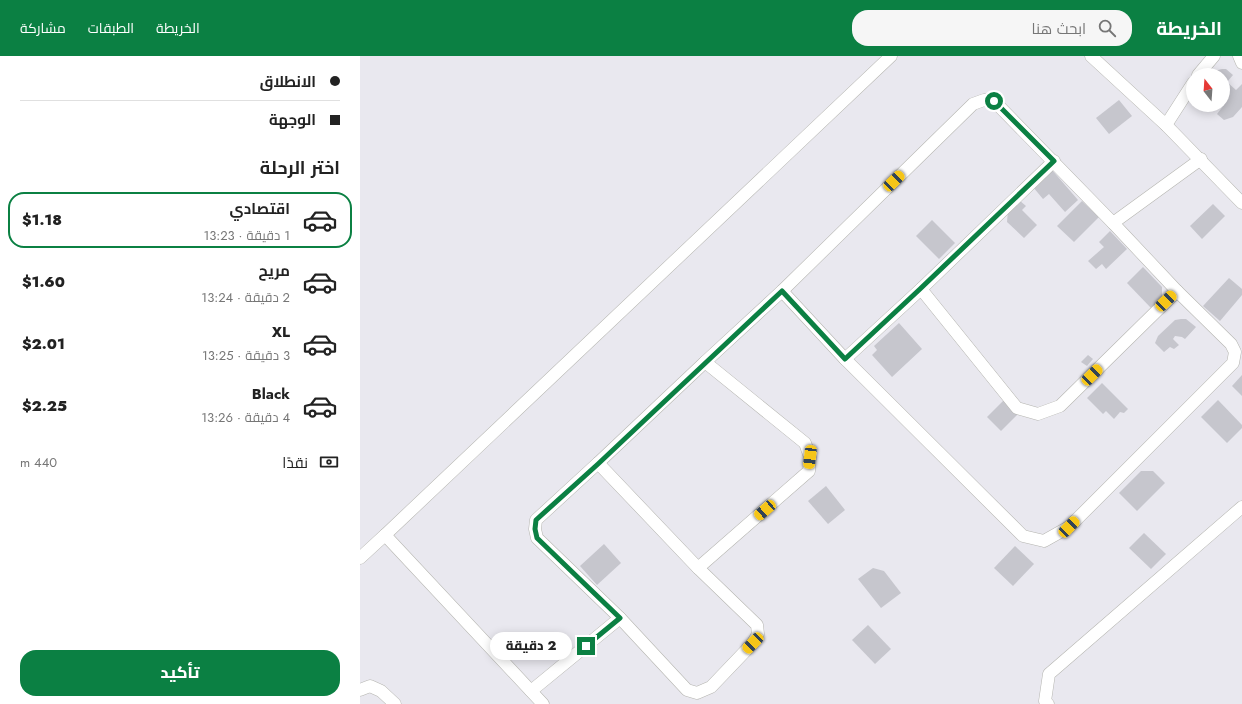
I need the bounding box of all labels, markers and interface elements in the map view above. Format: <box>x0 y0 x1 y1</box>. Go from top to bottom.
search box <box>852 10 1132 46</box>
text: الخريطة <box>1156 15 1222 42</box>
icon: search <box>1096 17 1118 39</box>
text: مشاركة <box>20 18 66 38</box>
text: الطبقات <box>88 18 134 38</box>
text: الخريطة <box>156 18 200 38</box>
text: ابحث هنا <box>1032 18 1086 40</box>
north arrow <box>1186 68 1230 112</box>
map controls <box>1186 68 1230 112</box>
text: الانطلاق <box>260 71 316 93</box>
route start <box>985 92 1003 110</box>
text: الوجهة <box>269 109 316 131</box>
text: اختر الرحلة <box>260 155 340 181</box>
car <box>881 168 907 194</box>
text: اقتصادي <box>230 198 290 220</box>
icon: car <box>302 202 338 238</box>
text: $1.18 <box>22 209 62 231</box>
text: 1 دقيقة · 13:23 <box>203 226 290 245</box>
text: مريح <box>258 260 290 282</box>
icon: car <box>302 264 338 300</box>
text: $1.60 <box>22 271 65 293</box>
text: 2 دقيقة · 13:24 <box>201 288 290 307</box>
car <box>1153 288 1179 314</box>
text: XL <box>272 321 290 343</box>
icon: car <box>302 326 338 362</box>
text: $2.01 <box>22 333 65 355</box>
text: 3 دقيقة · 13:25 <box>202 346 290 365</box>
car <box>1079 362 1105 388</box>
text: Black <box>252 383 290 405</box>
icon: car <box>302 388 338 424</box>
text: $2.25 <box>22 395 67 417</box>
text: 4 دقيقة · 13:26 <box>201 408 290 427</box>
car <box>803 444 817 470</box>
icon: cash <box>318 451 340 473</box>
text: نقدًا <box>282 452 308 474</box>
text: 440 m <box>20 453 57 472</box>
car <box>752 498 778 522</box>
car <box>1056 514 1082 540</box>
car <box>740 630 766 656</box>
callout: 2 دقيقة <box>490 632 572 660</box>
text: 2 دقيقة <box>506 636 556 655</box>
route end <box>577 637 595 655</box>
button: تأكيد <box>20 650 340 696</box>

